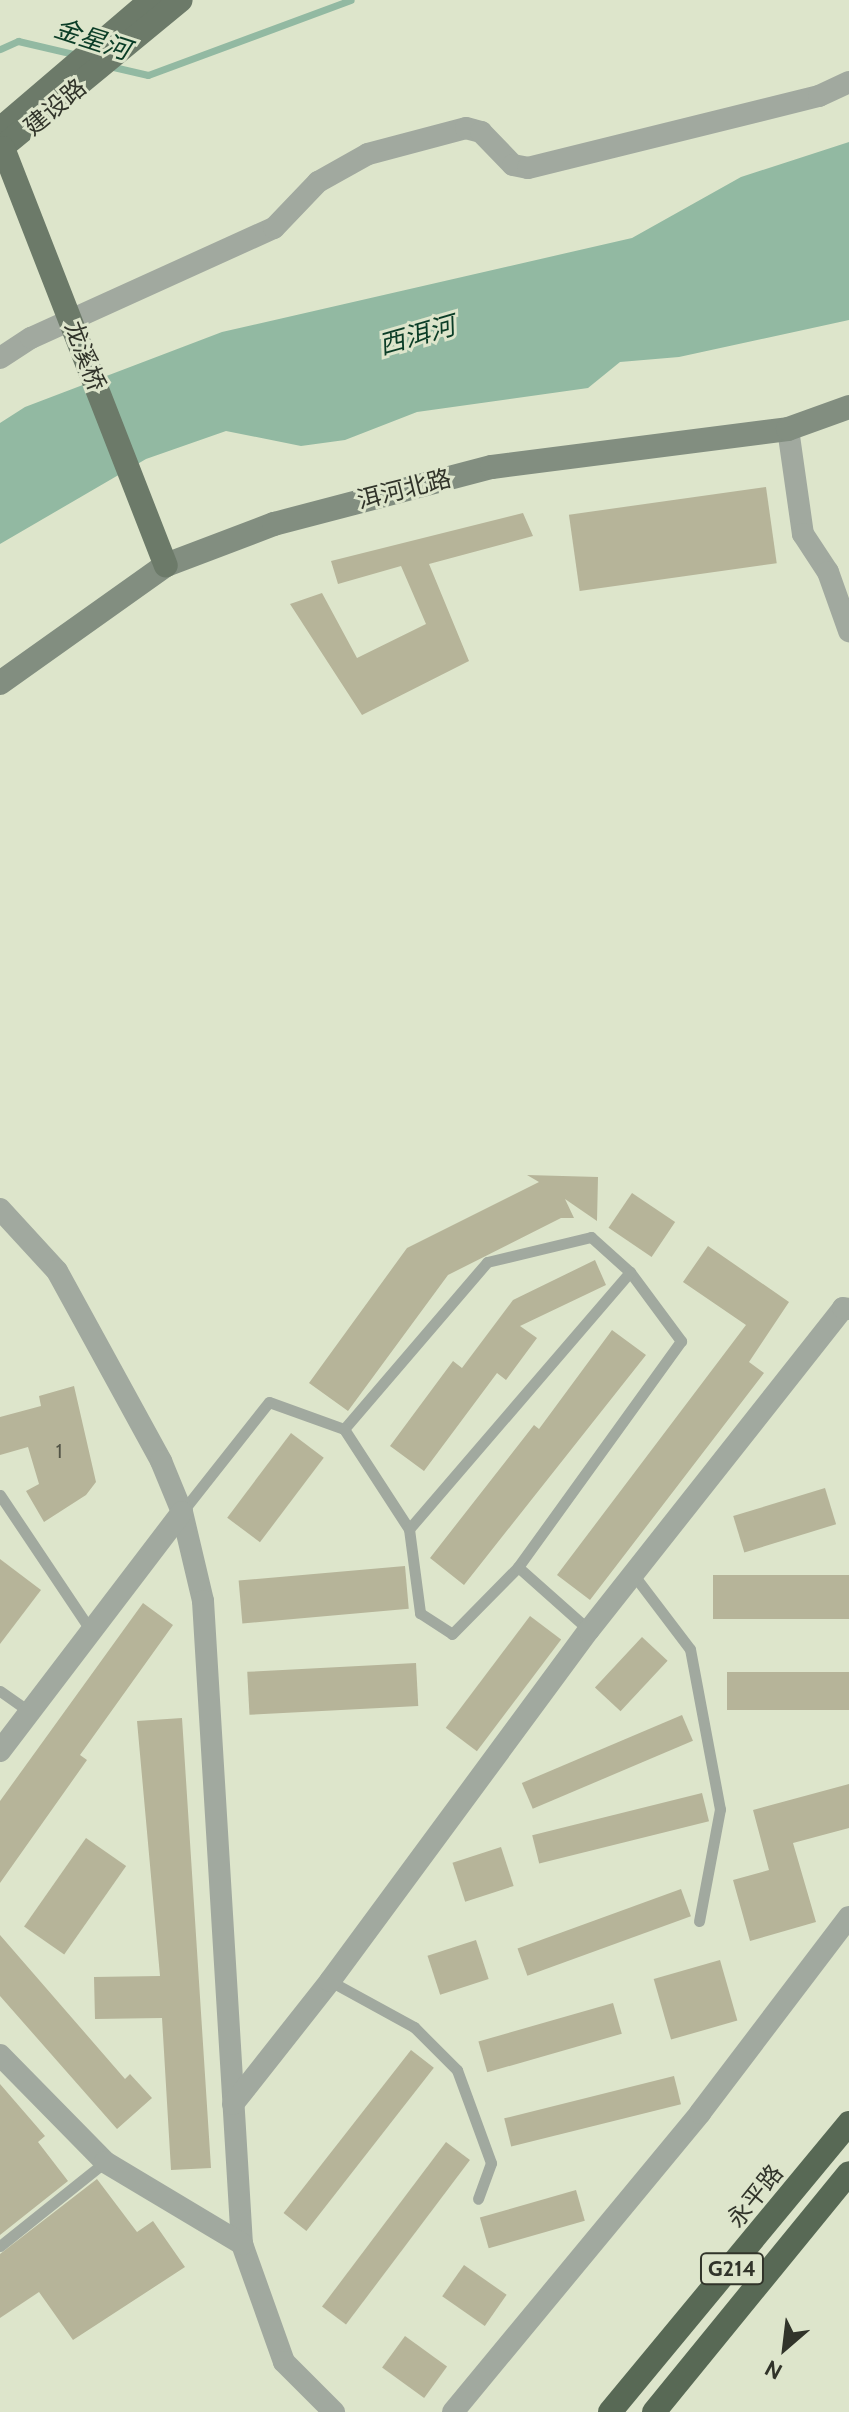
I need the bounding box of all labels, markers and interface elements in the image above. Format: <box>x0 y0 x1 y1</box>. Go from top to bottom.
water label: 金星河 <box>50 13 134 67</box>
street label: 建设路 <box>18 73 92 141</box>
water label: 西洱河 <box>375 310 459 362</box>
street label: 龙溪桥 <box>59 317 111 395</box>
street label: 洱河北路 <box>354 463 454 515</box>
house number: 1 <box>56 1439 62 1463</box>
street label: 永平路 <box>721 2159 789 2233</box>
road number: G214 <box>698 2251 766 2287</box>
north arrow <box>745 2308 825 2388</box>
text: N <box>760 2354 787 2385</box>

